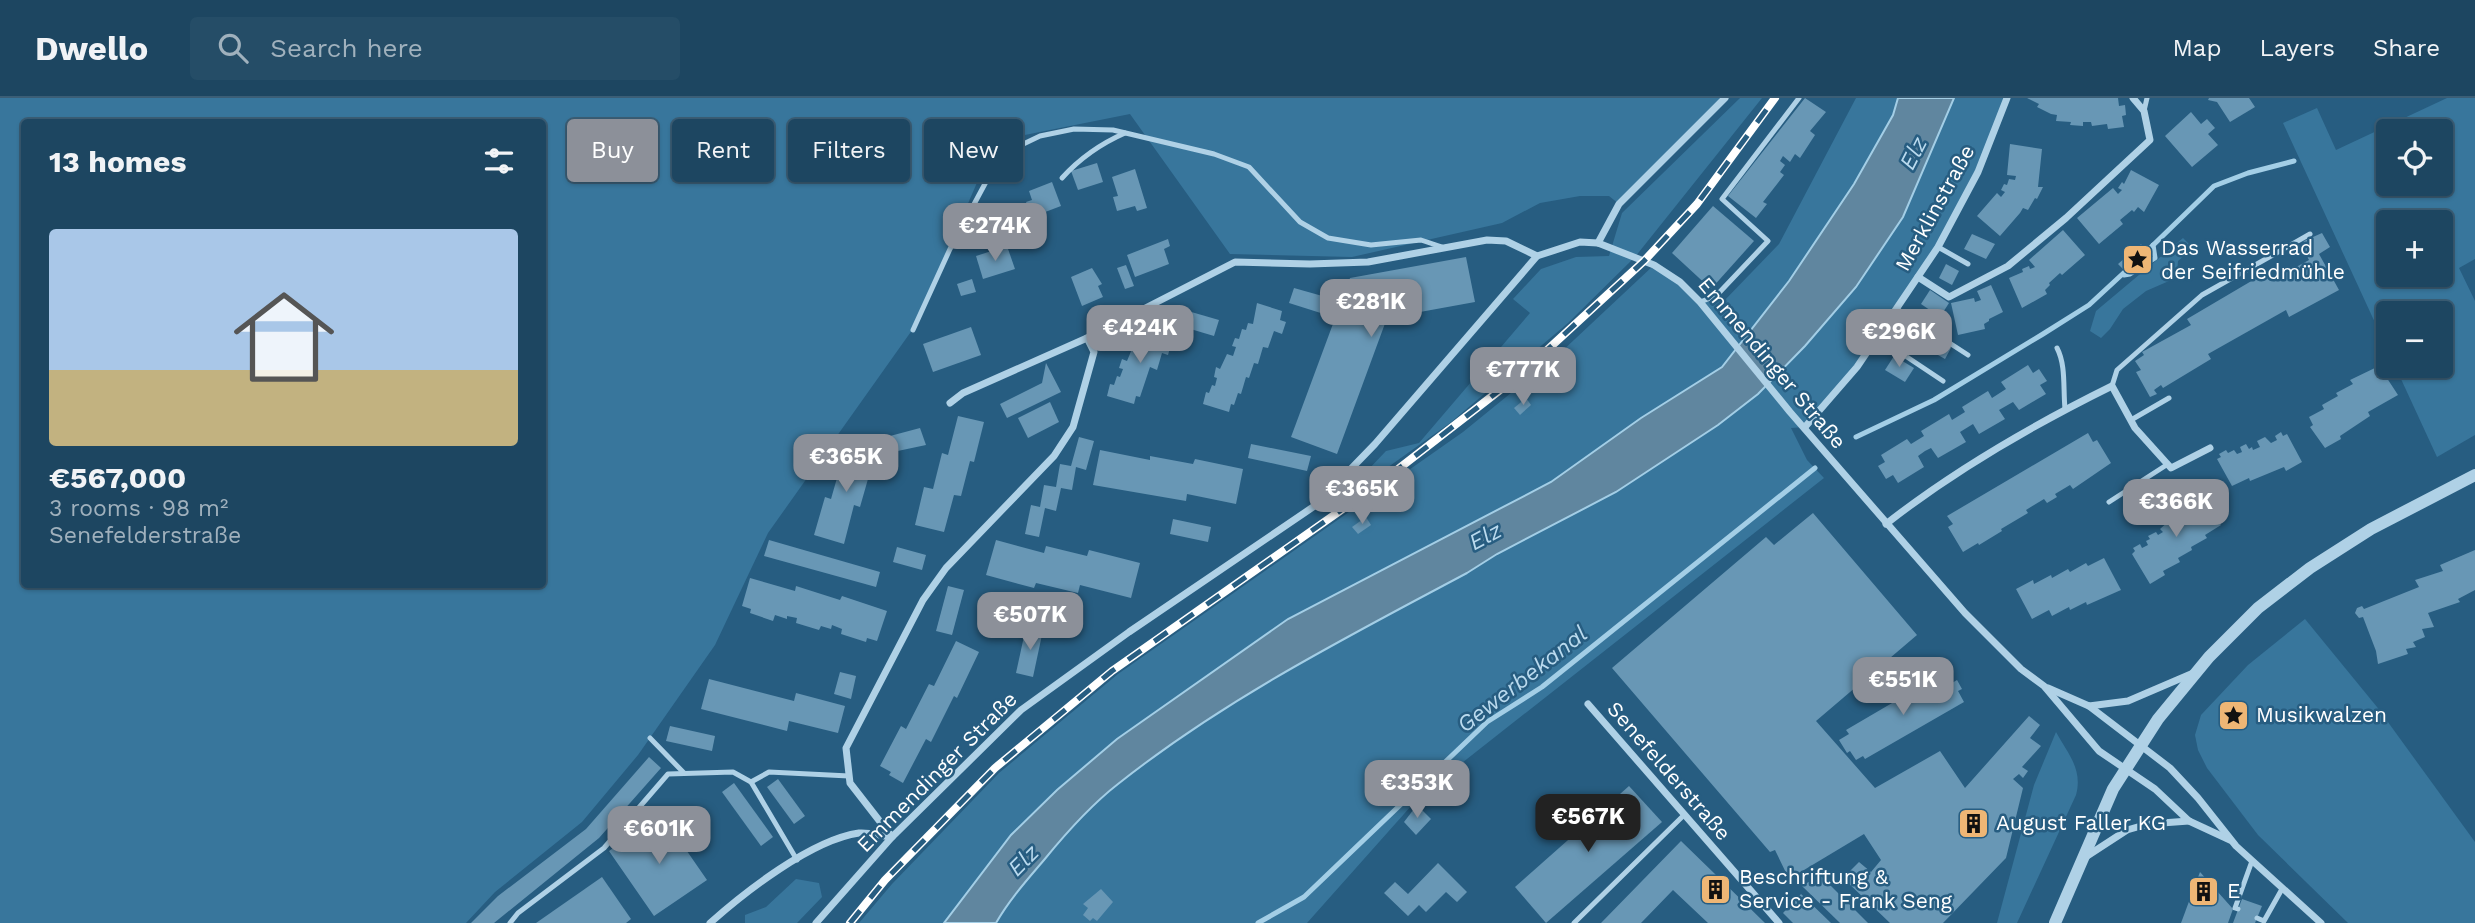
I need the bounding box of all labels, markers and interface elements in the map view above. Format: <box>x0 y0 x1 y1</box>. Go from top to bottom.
search box <box>190 17 680 80</box>
text: Dwello <box>35 29 148 68</box>
icon: search <box>214 29 252 67</box>
text: Search here <box>270 33 423 63</box>
text: Map <box>2173 34 2221 62</box>
text: Layers <box>2259 34 2335 62</box>
text: Share <box>2373 34 2440 62</box>
chip: Buy <box>567 119 658 182</box>
chip: Rent <box>672 119 774 182</box>
chip: Filters <box>788 119 910 182</box>
chip: New <box>924 119 1023 182</box>
map controls <box>2376 119 2453 378</box>
button: locate <box>2376 119 2453 196</box>
water label: Elz <box>1894 132 1933 174</box>
street label: Merklinstraße <box>1890 140 1980 275</box>
icon: filters <box>480 142 518 180</box>
text: 13 homes <box>49 144 186 179</box>
pin: €274K <box>946 204 1044 263</box>
button: + <box>2376 210 2453 287</box>
text: €274K <box>959 212 1031 239</box>
place label: Das Wasserrad der Seifriedmühle <box>2161 235 2345 284</box>
place icon: Das Wasserrad der Seifriedmühle <box>2121 243 2155 277</box>
street label: Emmendinger Straße <box>1693 272 1851 454</box>
icon: home <box>221 274 347 400</box>
pin: €281K <box>1322 280 1420 339</box>
text: €281K <box>1336 288 1406 315</box>
button: − <box>2376 301 2453 378</box>
pin: €424K <box>1091 306 1189 365</box>
pin: €296K <box>1850 310 1948 369</box>
text: €424K <box>1103 314 1177 341</box>
text: €296K <box>1862 318 1936 345</box>
pin: €777K <box>1474 348 1572 407</box>
text: €777K <box>1486 356 1560 383</box>
pin: €365K <box>797 434 895 494</box>
text: €365K <box>809 443 883 470</box>
text: €567,000 <box>49 460 186 495</box>
pin: €365K <box>1313 466 1411 526</box>
text: €365K <box>1325 475 1399 502</box>
pin: €366K <box>2127 480 2225 539</box>
text: €366K <box>2139 488 2213 515</box>
text: 3 rooms · 98 m² <box>49 495 228 522</box>
water label: Elz <box>1464 517 1506 556</box>
text: Senefelderstraße <box>49 522 241 549</box>
pin: €507K <box>981 592 1079 652</box>
text: €507K <box>993 601 1067 628</box>
water label: Gewerbekanal <box>1452 620 1593 739</box>
pin: €551K <box>1854 658 1952 717</box>
text: €551K <box>1869 666 1937 693</box>
street label: Emmendinger Straße <box>851 686 1022 857</box>
street label: Senefelderstraße <box>1602 696 1736 845</box>
place icon: Musikwalzen <box>2216 698 2250 732</box>
place label: Musikwalzen <box>2256 702 2387 727</box>
pin: €353K <box>1368 760 1466 820</box>
text: €353K <box>1381 769 1453 796</box>
pin: €567K <box>1539 794 1637 854</box>
text: €567K <box>1551 803 1625 830</box>
pin: €601K <box>610 806 708 866</box>
building icon: August Faller KG <box>1956 806 1990 840</box>
place label: August Faller KG <box>1996 810 2166 835</box>
text: €601K <box>624 815 694 842</box>
water label: Elz <box>1002 839 1045 882</box>
place label: Beschriftung & Service - Frank Seng <box>1739 864 1953 913</box>
building icon: Beschriftung & Service - Frank Seng <box>1699 872 1733 906</box>
building icon: E <box>2187 874 2221 908</box>
place label: E <box>2227 878 2240 903</box>

